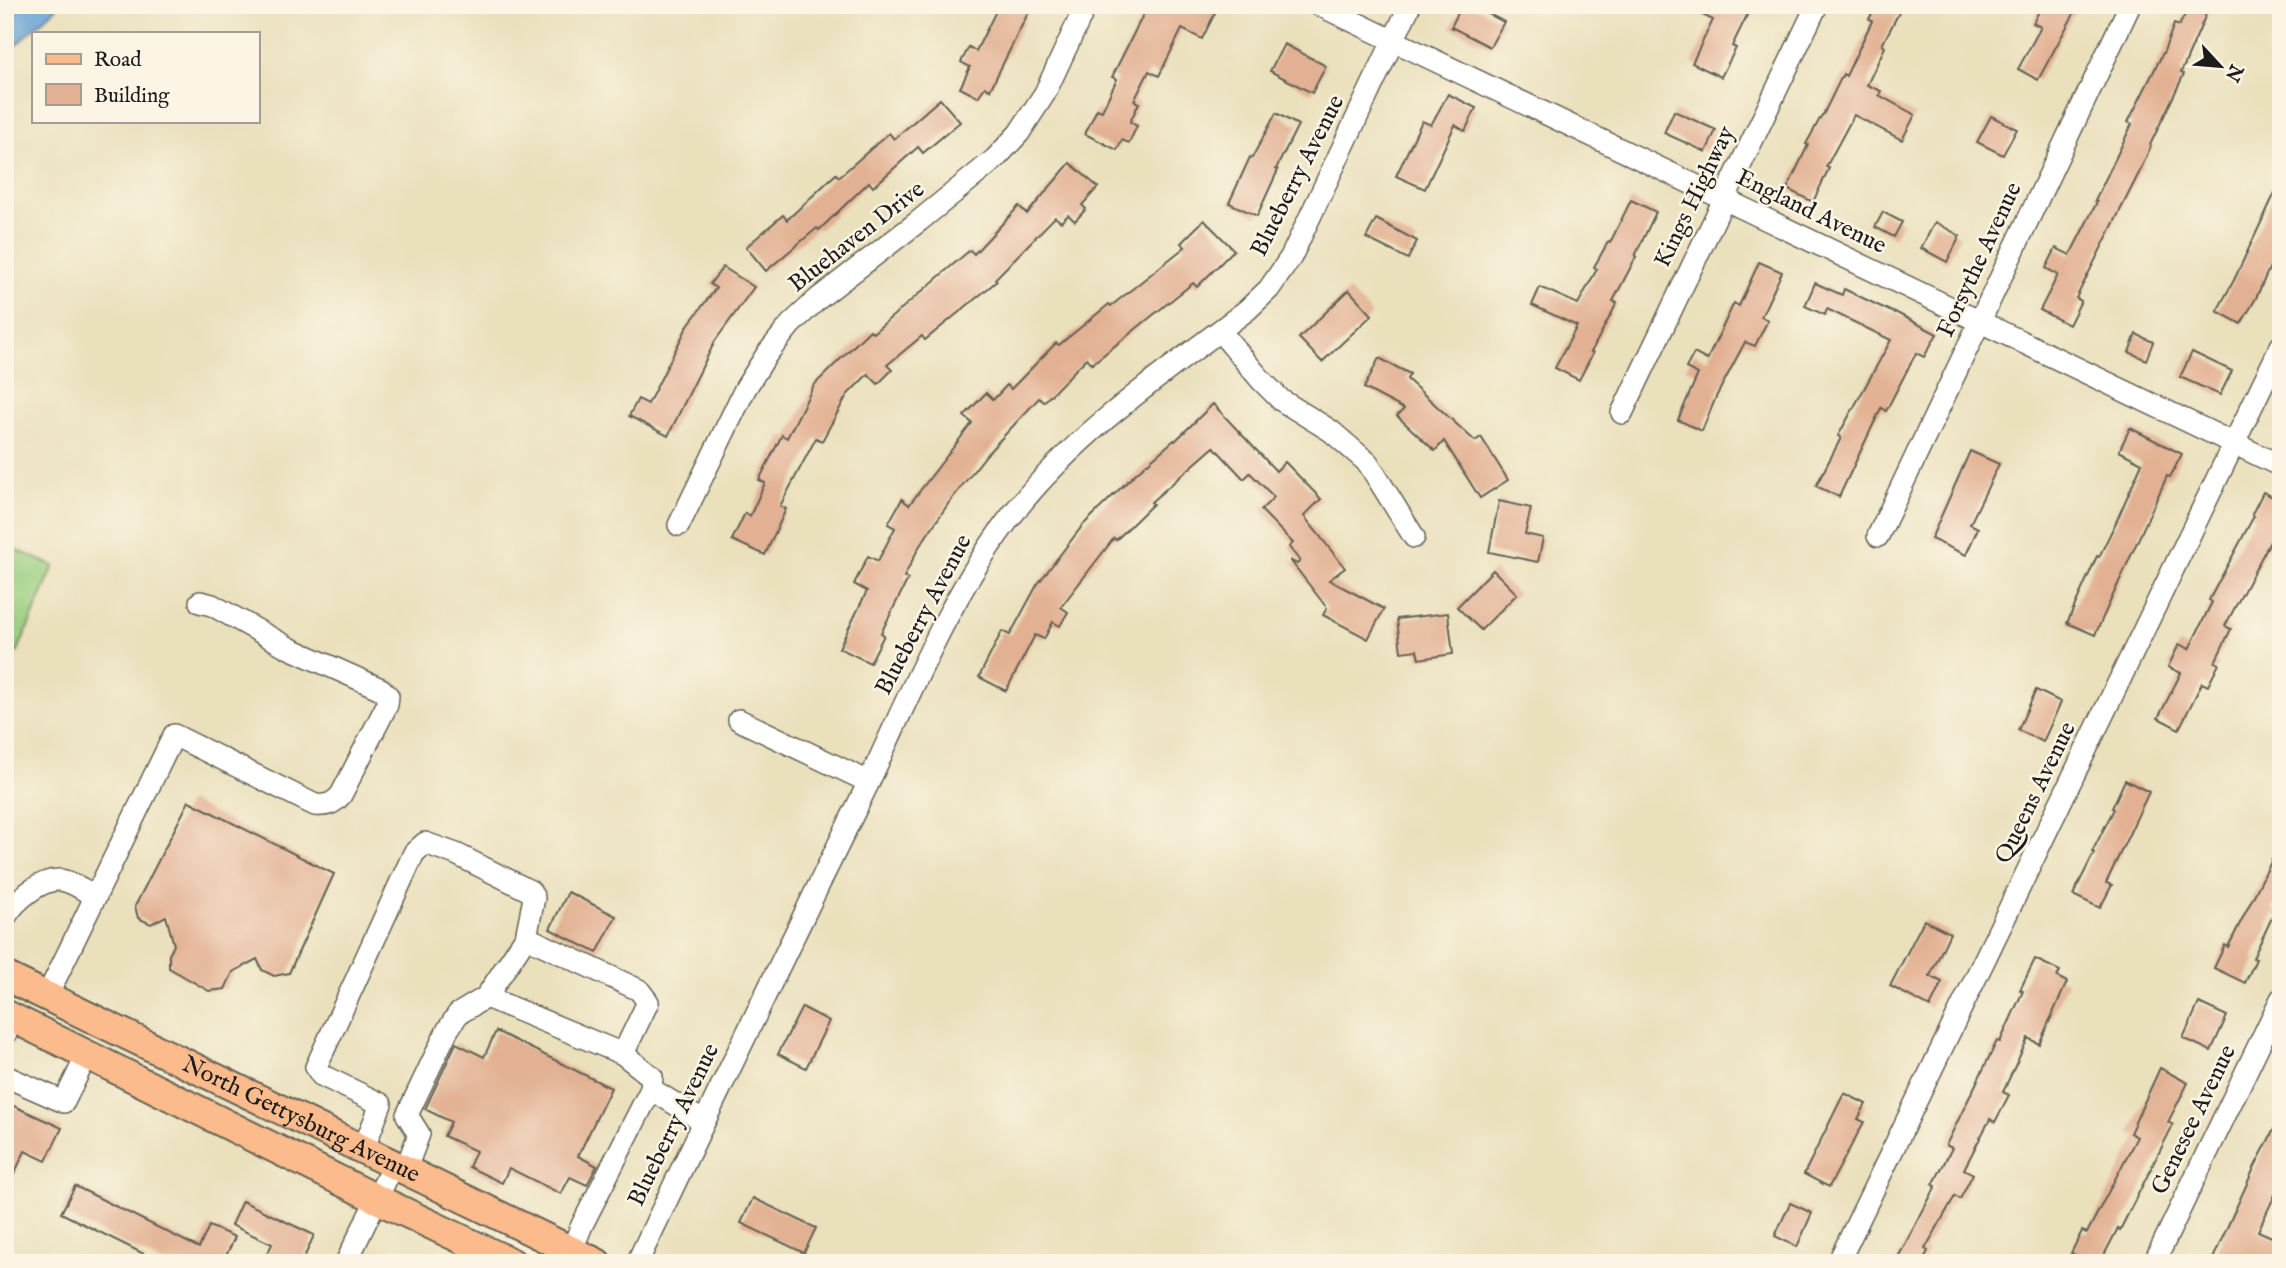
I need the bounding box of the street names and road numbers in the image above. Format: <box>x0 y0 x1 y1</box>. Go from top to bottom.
street label: Blueberry Avenue <box>1244 90 1352 262</box>
street label: Kings Highway <box>1647 121 1743 273</box>
street label: England Avenue <box>1731 162 1891 262</box>
street label: Bluehaven Drive <box>783 174 931 300</box>
street label: Forsythe Avenue <box>1931 178 2029 342</box>
street label: Blueberry Avenue <box>869 529 979 701</box>
street label: Queens Avenue <box>1988 717 2084 869</box>
street label: Blueberry Avenue <box>621 1038 727 1212</box>
street label: Genesee Avenue <box>2144 1040 2244 1200</box>
street label: North Gettysburg Avenue <box>177 1049 425 1190</box>

